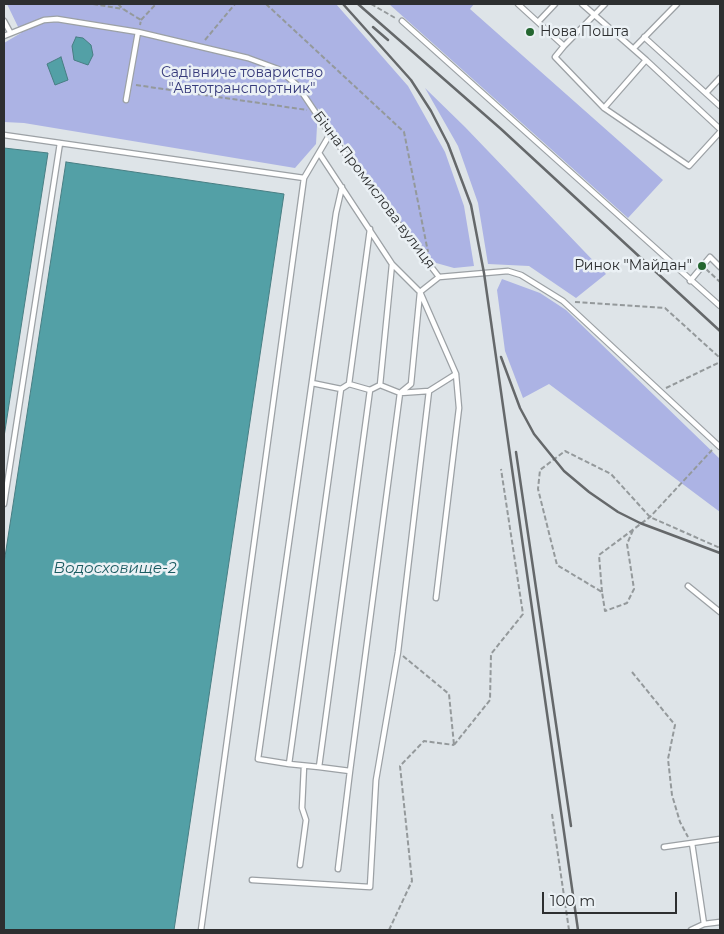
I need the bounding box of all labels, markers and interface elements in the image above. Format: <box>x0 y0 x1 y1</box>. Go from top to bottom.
place label: Нова Пошта <box>540 24 629 40</box>
marker: Нова Пошта <box>524 26 536 38</box>
park label: Садівниче товариство "Автотранспортник" <box>161 65 323 98</box>
street label: Бічна Промислова вулиця <box>309 108 439 272</box>
place label: Ринок "Майдан" <box>574 258 692 274</box>
marker: Ринок "Майдан" <box>696 260 708 272</box>
water label: Водосховище-2 <box>54 560 176 578</box>
scale bar <box>544 882 679 914</box>
text: 100 m <box>550 891 595 910</box>

